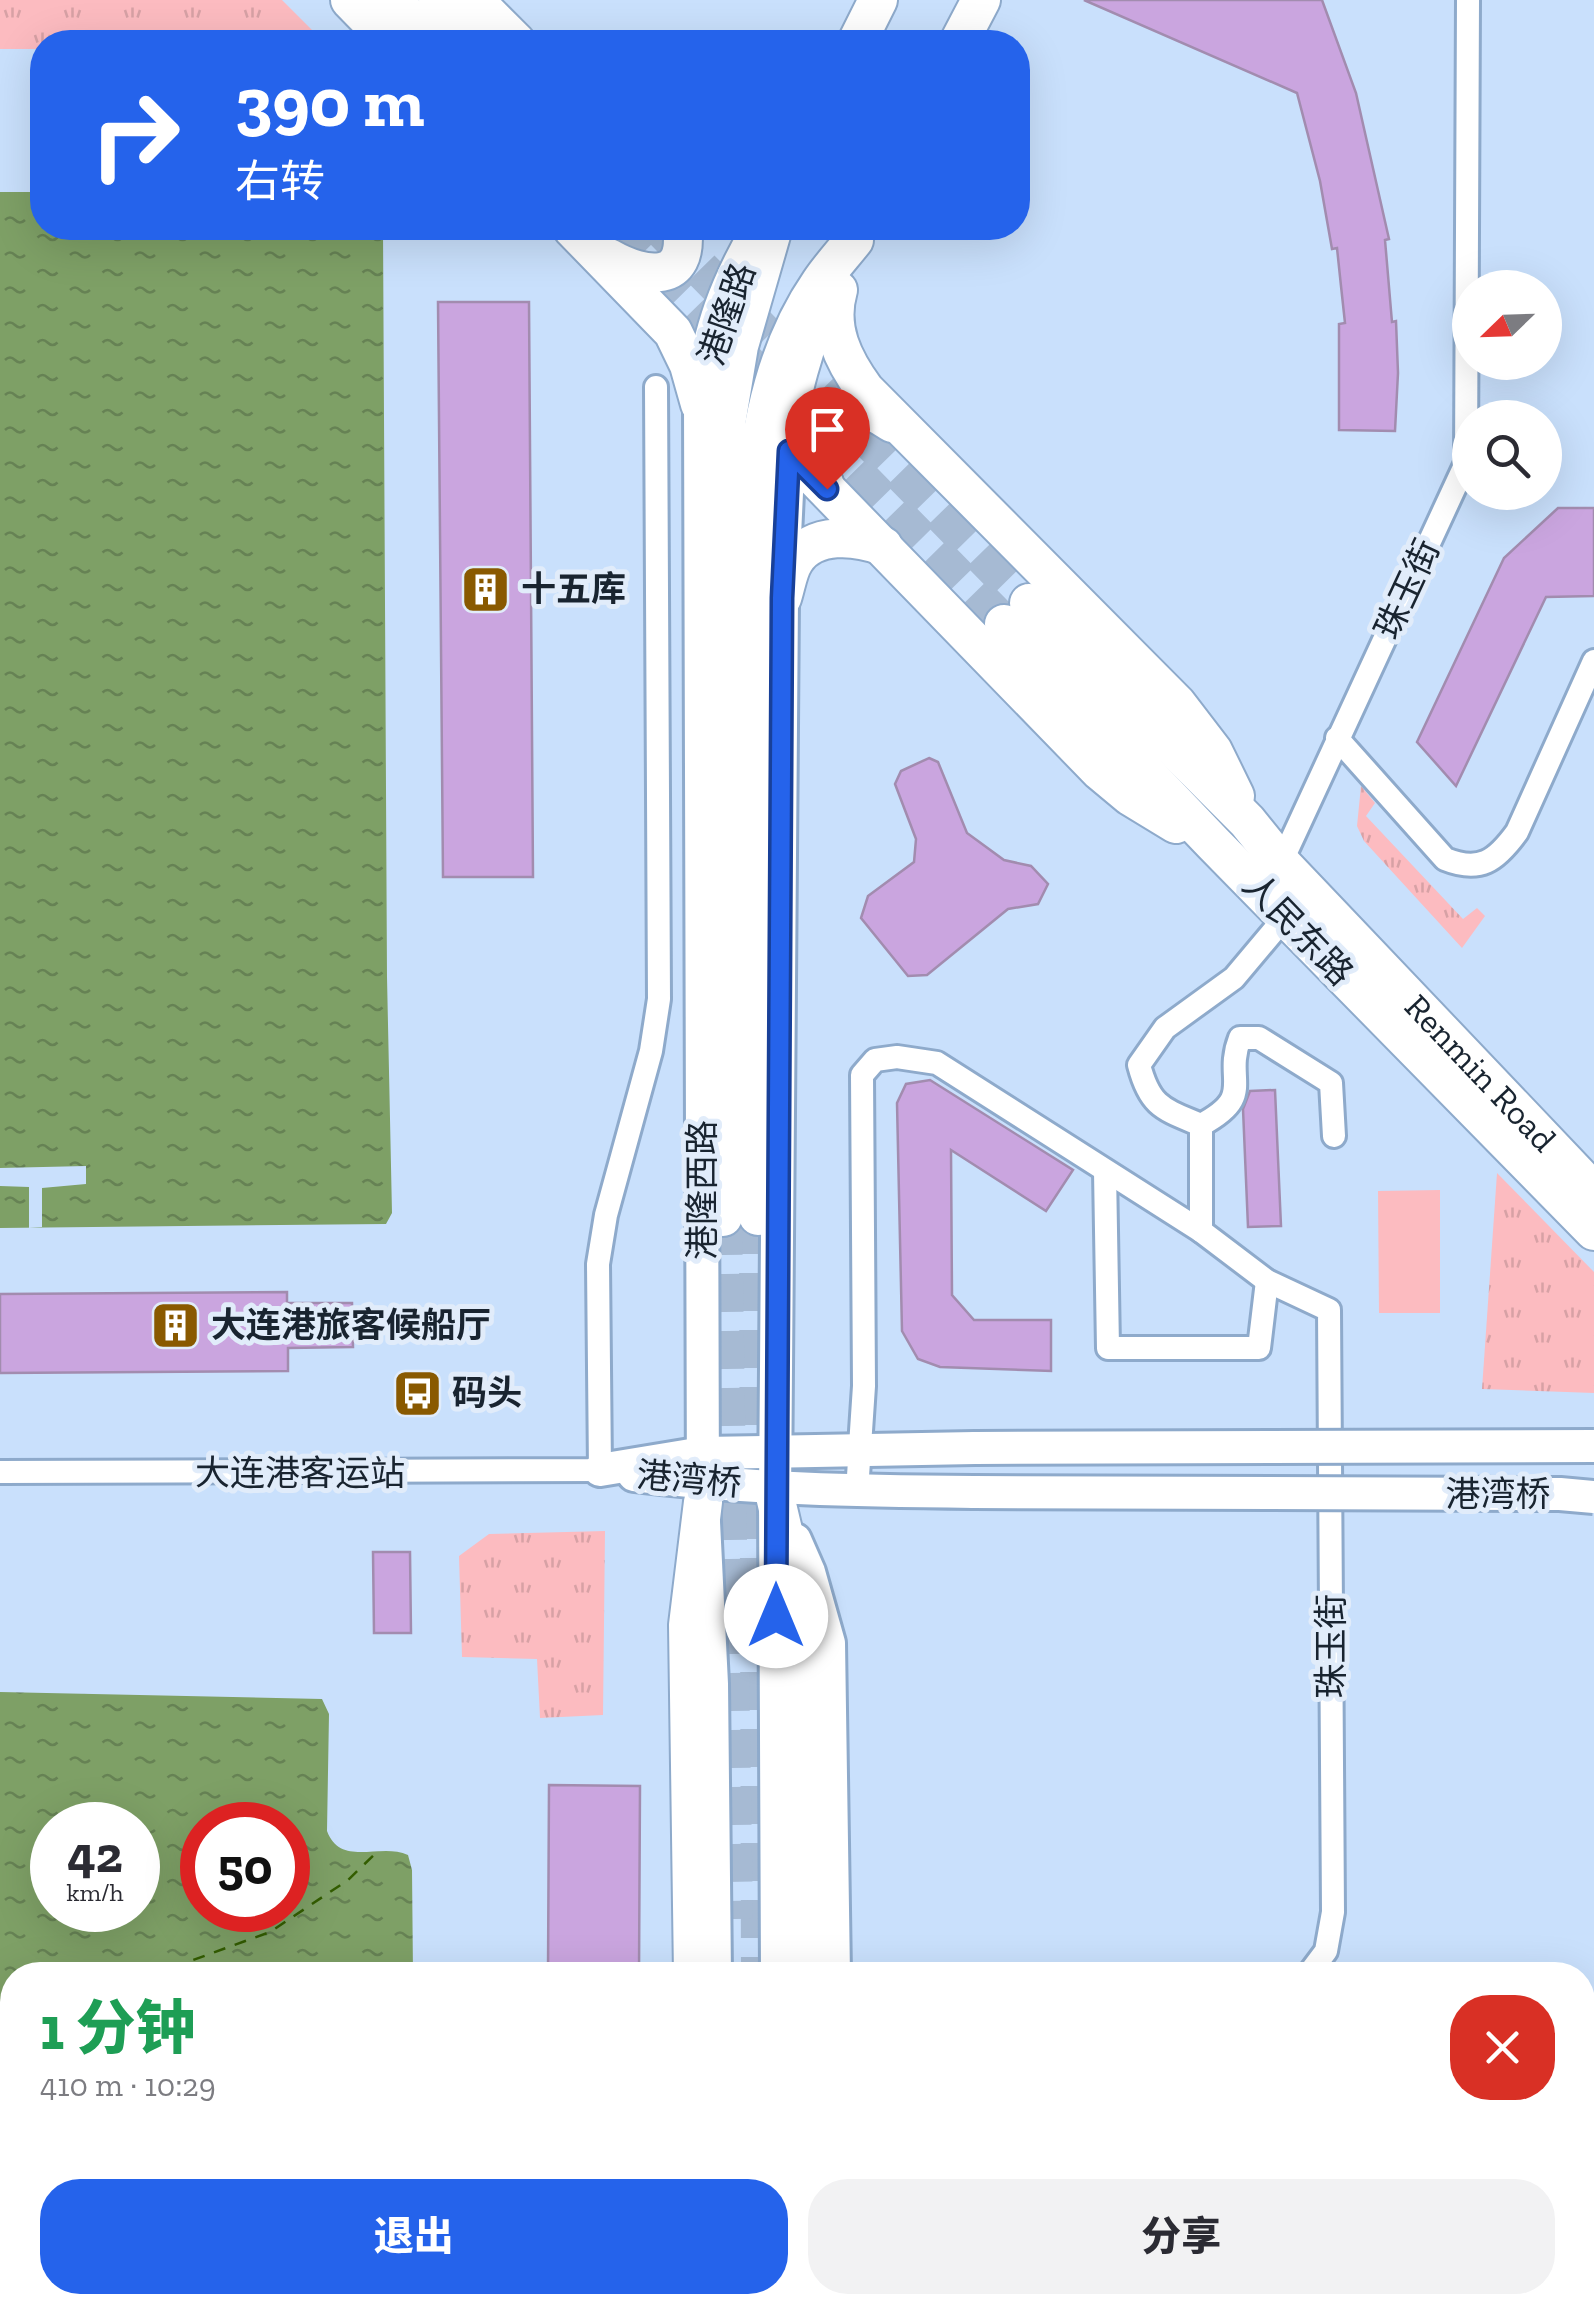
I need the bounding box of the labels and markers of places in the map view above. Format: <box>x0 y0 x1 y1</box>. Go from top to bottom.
pin <box>785 387 870 490</box>
building icon: 十五库 <box>460 563 512 615</box>
place label: 十五库 <box>521 568 626 610</box>
building icon: 大连港旅客候船厅 <box>150 1299 202 1351</box>
place label: 大连港旅客候船厅 <box>211 1304 491 1346</box>
bus stop icon: 码头 <box>391 1367 443 1419</box>
place label: 码头 <box>452 1372 522 1414</box>

